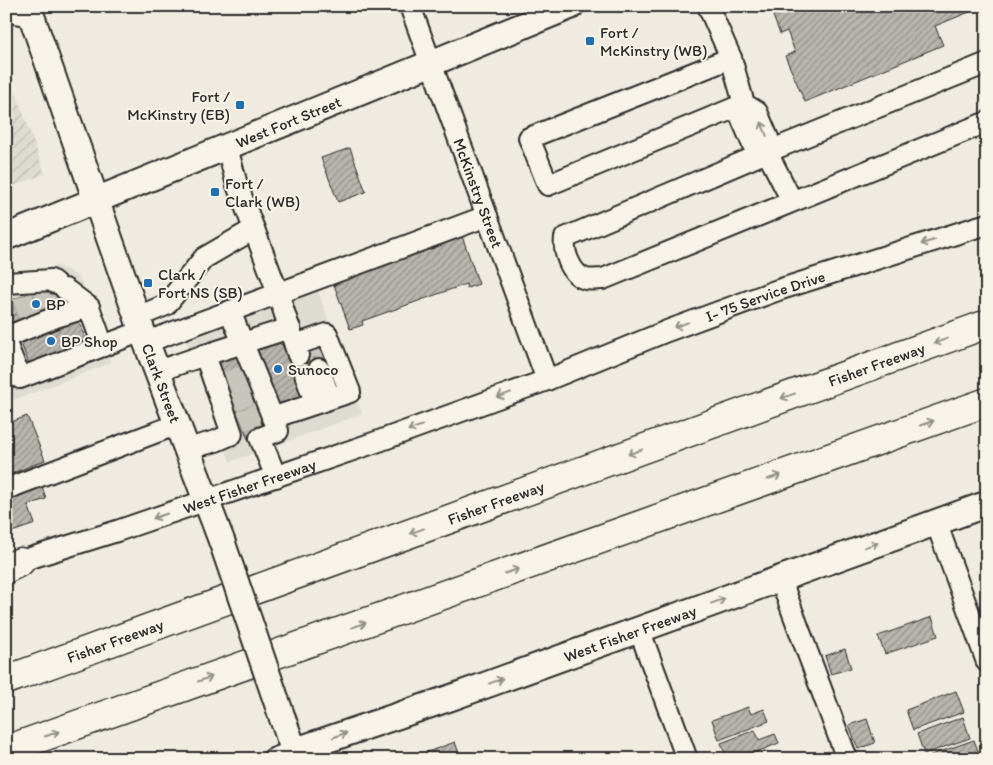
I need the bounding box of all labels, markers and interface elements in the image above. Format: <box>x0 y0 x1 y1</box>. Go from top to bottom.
place label: Fort / McKinstry (WB) <box>600 23 707 60</box>
marker: Fort / McKinstry (WB) <box>584 35 596 47</box>
place label: Fort / McKinstry (EB) <box>127 87 230 124</box>
street label: West Fort Street <box>233 92 344 152</box>
marker: Fort / McKinstry (EB) <box>234 99 246 111</box>
one-way arrow <box>759 121 768 137</box>
street label: McKinstry Street <box>449 135 507 251</box>
place label: Fort / Clark (WB) <box>225 174 300 211</box>
marker: Fort / Clark (WB) <box>209 186 221 198</box>
one-way arrow <box>920 238 936 247</box>
place label: Clark / Fort NS (SB) <box>158 265 243 302</box>
street label: I- 75 Service Drive <box>703 267 828 326</box>
marker: Clark / Fort NS (SB) <box>142 277 154 289</box>
place label: BP <box>46 295 65 314</box>
marker: BP <box>30 298 42 310</box>
one-way arrow <box>674 321 689 330</box>
place label: BP Shop <box>61 332 118 351</box>
marker: BP Shop <box>45 335 57 347</box>
one-way arrow <box>934 337 949 346</box>
street label: Fisher Freeway <box>826 338 928 391</box>
street label: Clark Street <box>138 341 185 426</box>
place label: Sunoco <box>288 360 338 379</box>
marker: Sunoco <box>272 363 284 375</box>
one-way arrow <box>497 391 512 400</box>
one-way arrow <box>781 392 796 401</box>
one-way arrow <box>919 418 934 427</box>
one-way arrow <box>408 424 423 433</box>
one-way arrow <box>628 448 643 457</box>
street label: West Fisher Freeway <box>180 454 319 518</box>
one-way arrow <box>765 472 781 481</box>
street label: Fisher Freeway <box>445 476 547 529</box>
one-way arrow <box>152 512 168 522</box>
one-way arrow <box>409 527 425 536</box>
one-way arrow <box>863 540 878 549</box>
one-way arrow <box>503 566 519 575</box>
one-way arrow <box>710 596 725 605</box>
street label: West Fisher Freeway <box>561 601 699 666</box>
street label: Fisher Freeway <box>64 615 166 667</box>
one-way arrow <box>350 620 366 629</box>
one-way arrow <box>197 674 213 683</box>
one-way arrow <box>487 676 503 686</box>
one-way arrow <box>44 728 60 738</box>
one-way arrow <box>332 730 348 740</box>

